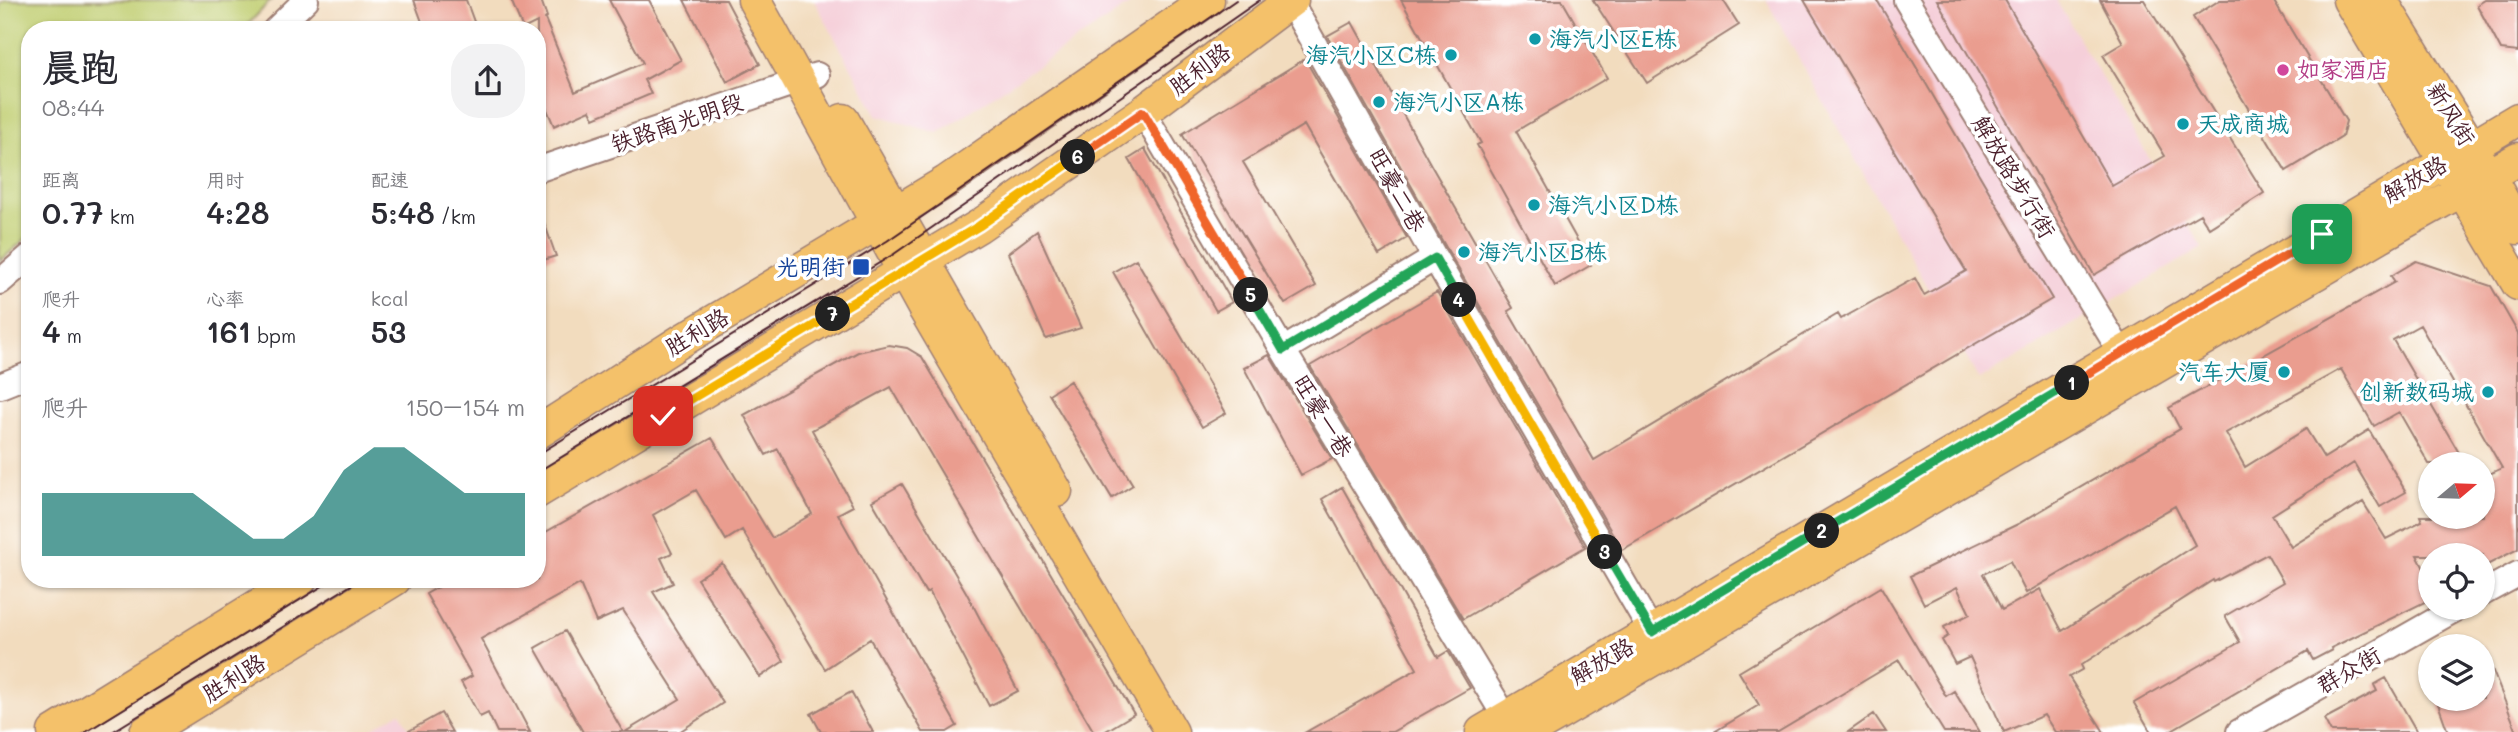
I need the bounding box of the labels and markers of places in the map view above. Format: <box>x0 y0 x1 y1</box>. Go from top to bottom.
place label: 海汽小区E栋 <box>1549 23 1677 53</box>
marker: 海汽小区E栋 <box>1527 31 1543 47</box>
place label: 海汽小区C栋 <box>1306 39 1437 69</box>
marker: 海汽小区C栋 <box>1443 47 1459 63</box>
place label: 如家酒店 <box>2297 54 2389 84</box>
marker: 如家酒店 <box>2275 62 2291 78</box>
place label: 海汽小区A栋 <box>1393 86 1524 116</box>
marker: 海汽小区A栋 <box>1371 94 1387 110</box>
place label: 天成商城 <box>2197 108 2289 138</box>
marker: 天成商城 <box>2175 116 2191 132</box>
pin: 6 <box>1060 140 1096 174</box>
place label: 海汽小区D栋 <box>1548 189 1679 219</box>
marker: 海汽小区D栋 <box>1526 197 1542 213</box>
pin <box>2292 204 2352 264</box>
place label: 海汽小区B栋 <box>1478 236 1607 266</box>
marker: 海汽小区B栋 <box>1456 244 1472 260</box>
place label: 光明街 <box>776 251 845 281</box>
marker: 光明街 <box>851 257 871 277</box>
pin: 5 <box>1234 278 1268 312</box>
pin: 4 <box>1442 282 1476 318</box>
pin: 7 <box>816 296 850 332</box>
place label: 汽车大厦 <box>2178 356 2270 386</box>
marker: 汽车大厦 <box>2276 364 2292 380</box>
pin: 1 <box>2054 366 2090 400</box>
place label: 创新数码城 <box>2359 376 2474 406</box>
marker: 创新数码城 <box>2480 384 2496 400</box>
pin <box>633 386 693 446</box>
pin: 2 <box>1804 514 1840 548</box>
pin: 3 <box>1588 534 1622 570</box>

